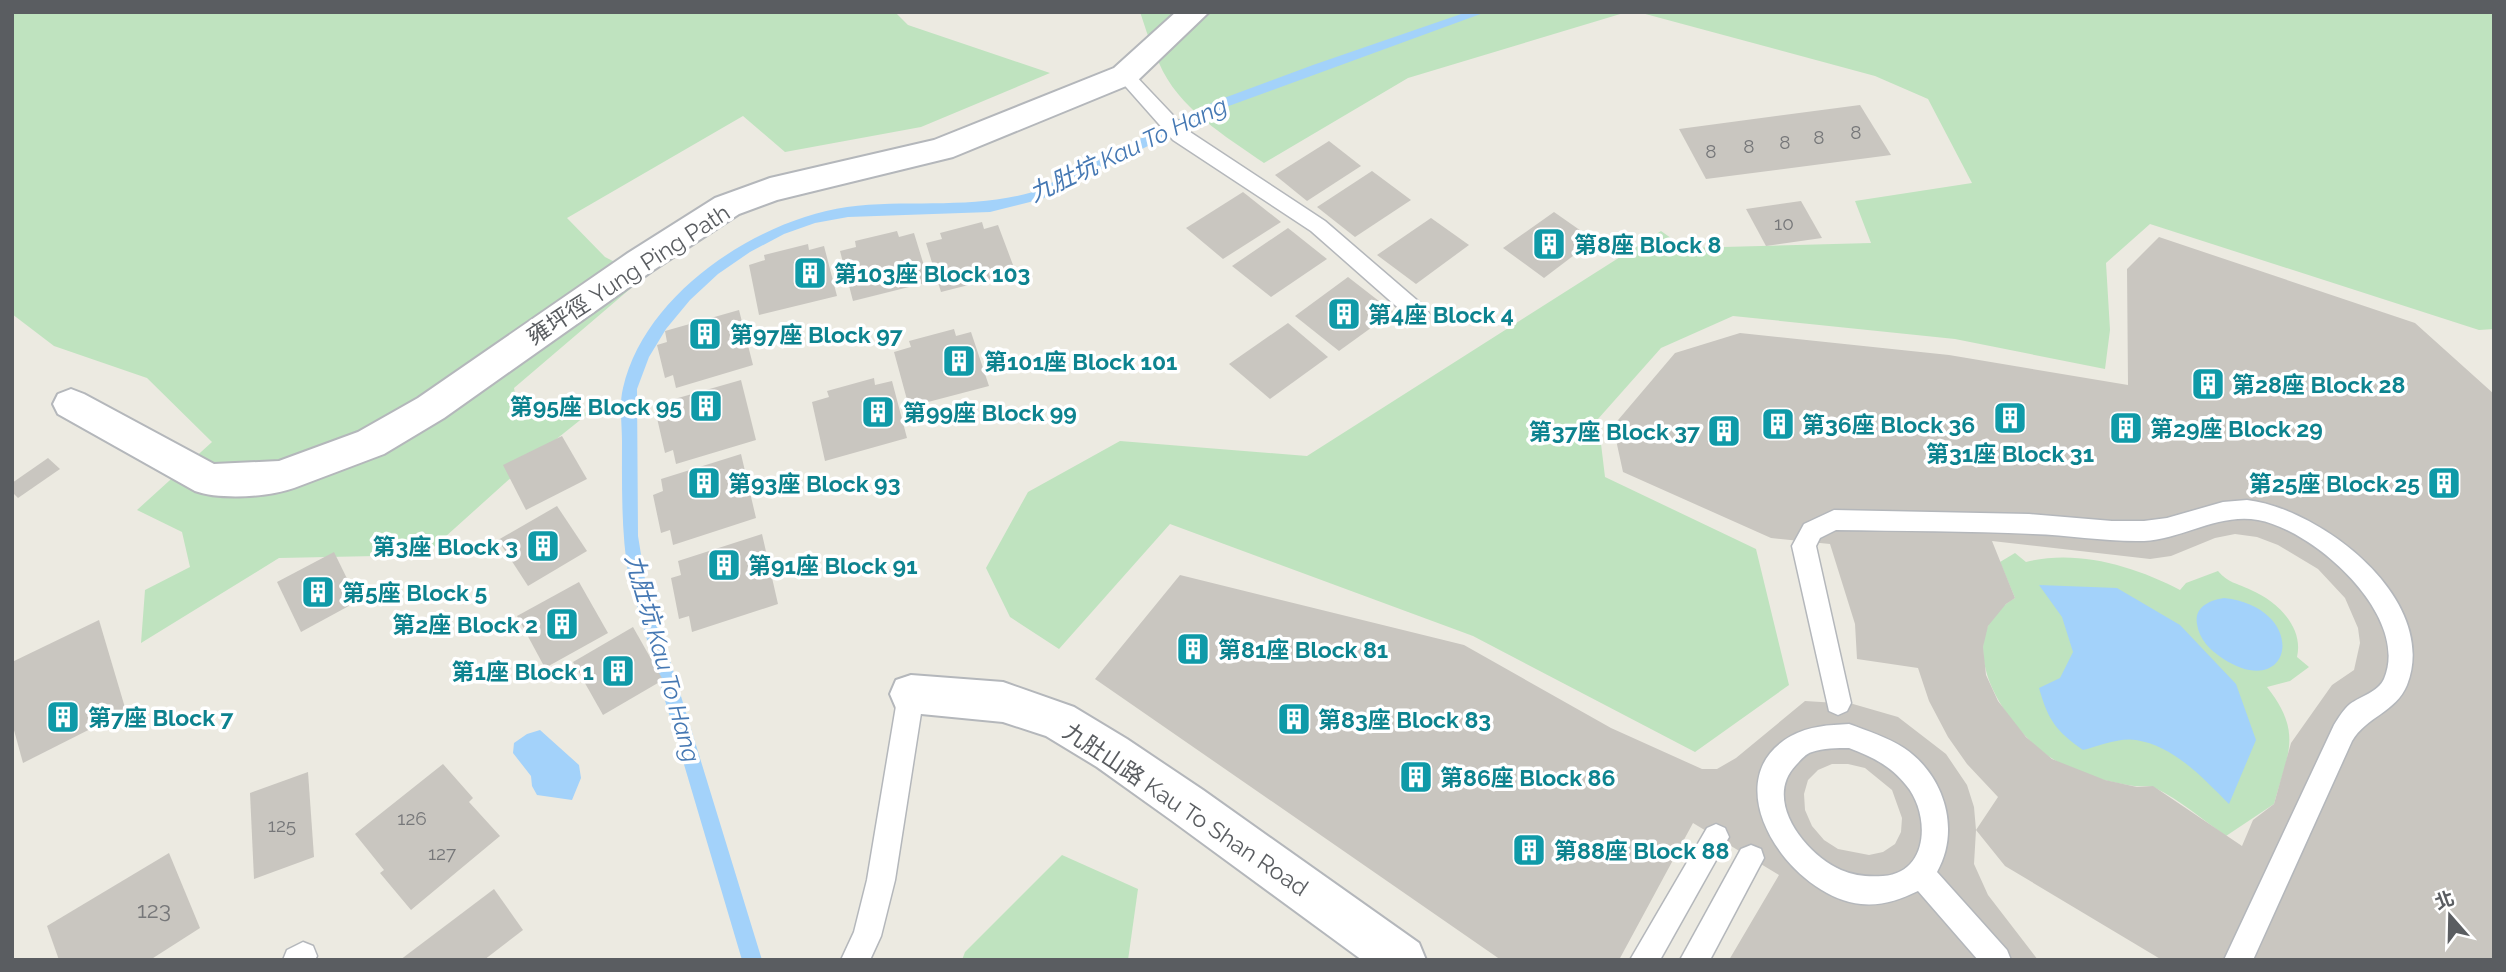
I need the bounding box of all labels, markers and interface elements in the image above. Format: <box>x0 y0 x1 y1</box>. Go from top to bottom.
water label: 九肚坑 Kau To Hang <box>1024 90 1232 208</box>
house number: 8 <box>1850 121 1862 143</box>
house number: 8 <box>1813 126 1825 148</box>
house number: 8 <box>1779 131 1791 153</box>
house number: 8 <box>1743 135 1755 157</box>
house number: 8 <box>1705 140 1717 162</box>
street label: 雍坪徑 Yung Ping Path <box>522 198 734 350</box>
house number: 10 <box>1774 212 1794 234</box>
building icon: 第8座 Block 8 <box>1530 225 1568 263</box>
place label: 第8座 Block 8 <box>1574 231 1722 258</box>
building icon: 第103座 Block 103 <box>791 254 829 292</box>
place label: 第103座 Block 103 <box>834 260 1030 287</box>
building icon: 第4座 Block 4 <box>1325 295 1363 333</box>
place label: 第4座 Block 4 <box>1368 301 1514 328</box>
building icon: 第97座 Block 97 <box>686 315 724 353</box>
place label: 第97座 Block 97 <box>730 321 903 348</box>
building icon: 第101座 Block 101 <box>940 342 978 380</box>
place label: 第101座 Block 101 <box>984 348 1177 375</box>
building icon: 第28座 Block 28 <box>2189 365 2227 403</box>
place label: 第28座 Block 28 <box>2232 371 2405 398</box>
building icon: 第95座 Block 95 <box>687 387 725 425</box>
place label: 第95座 Block 95 <box>510 393 682 420</box>
building icon: 第99座 Block 99 <box>859 393 897 431</box>
place label: 第99座 Block 99 <box>903 399 1077 426</box>
building icon: 第31座 Block 31 <box>1991 399 2029 437</box>
building icon: 第36座 Block 36 <box>1759 405 1797 443</box>
building icon: 第29座 Block 29 <box>2107 409 2145 447</box>
place label: 第36座 Block 36 <box>1802 411 1975 438</box>
building icon: 第37座 Block 37 <box>1705 412 1743 450</box>
place label: 第29座 Block 29 <box>2150 415 2323 442</box>
place label: 第37座 Block 37 <box>1529 418 1700 445</box>
place label: 第31座 Block 31 <box>1926 440 2094 467</box>
building icon: 第93座 Block 93 <box>685 464 723 502</box>
building icon: 第25座 Block 25 <box>2425 464 2463 502</box>
place label: 第93座 Block 93 <box>728 470 900 497</box>
place label: 第25座 Block 25 <box>2249 470 2420 497</box>
building icon: 第3座 Block 3 <box>524 527 562 565</box>
place label: 第3座 Block 3 <box>373 533 518 560</box>
building icon: 第91座 Block 91 <box>705 546 743 584</box>
water label: 九肚坑 Kau To Hang <box>619 551 707 765</box>
place label: 第91座 Block 91 <box>748 552 918 579</box>
building icon: 第5座 Block 5 <box>299 573 337 611</box>
place label: 第5座 Block 5 <box>342 579 487 606</box>
building icon: 第2座 Block 2 <box>543 605 581 643</box>
place label: 第2座 Block 2 <box>392 611 538 638</box>
building icon: 第81座 Block 81 <box>1174 630 1212 668</box>
place label: 第81座 Block 81 <box>1218 636 1388 663</box>
building icon: 第1座 Block 1 <box>599 652 637 690</box>
place label: 第1座 Block 1 <box>452 658 594 685</box>
building icon: 第7座 Block 7 <box>44 698 82 736</box>
building icon: 第83座 Block 83 <box>1275 700 1313 738</box>
place label: 第7座 Block 7 <box>88 704 234 731</box>
place label: 第83座 Block 83 <box>1318 706 1491 733</box>
street label: 九肚山路 Kau To Shan Road <box>1058 717 1314 901</box>
building icon: 第86座 Block 86 <box>1397 758 1435 796</box>
place label: 第86座 Block 86 <box>1440 764 1615 791</box>
house number: 126 <box>397 807 427 829</box>
house number: 125 <box>268 814 296 836</box>
building icon: 第88座 Block 88 <box>1510 831 1548 869</box>
place label: 第88座 Block 88 <box>1554 837 1729 864</box>
house number: 127 <box>428 842 456 864</box>
north arrow <box>2415 881 2485 951</box>
text: 北 <box>2431 886 2457 914</box>
house number: 123 <box>137 896 171 923</box>

